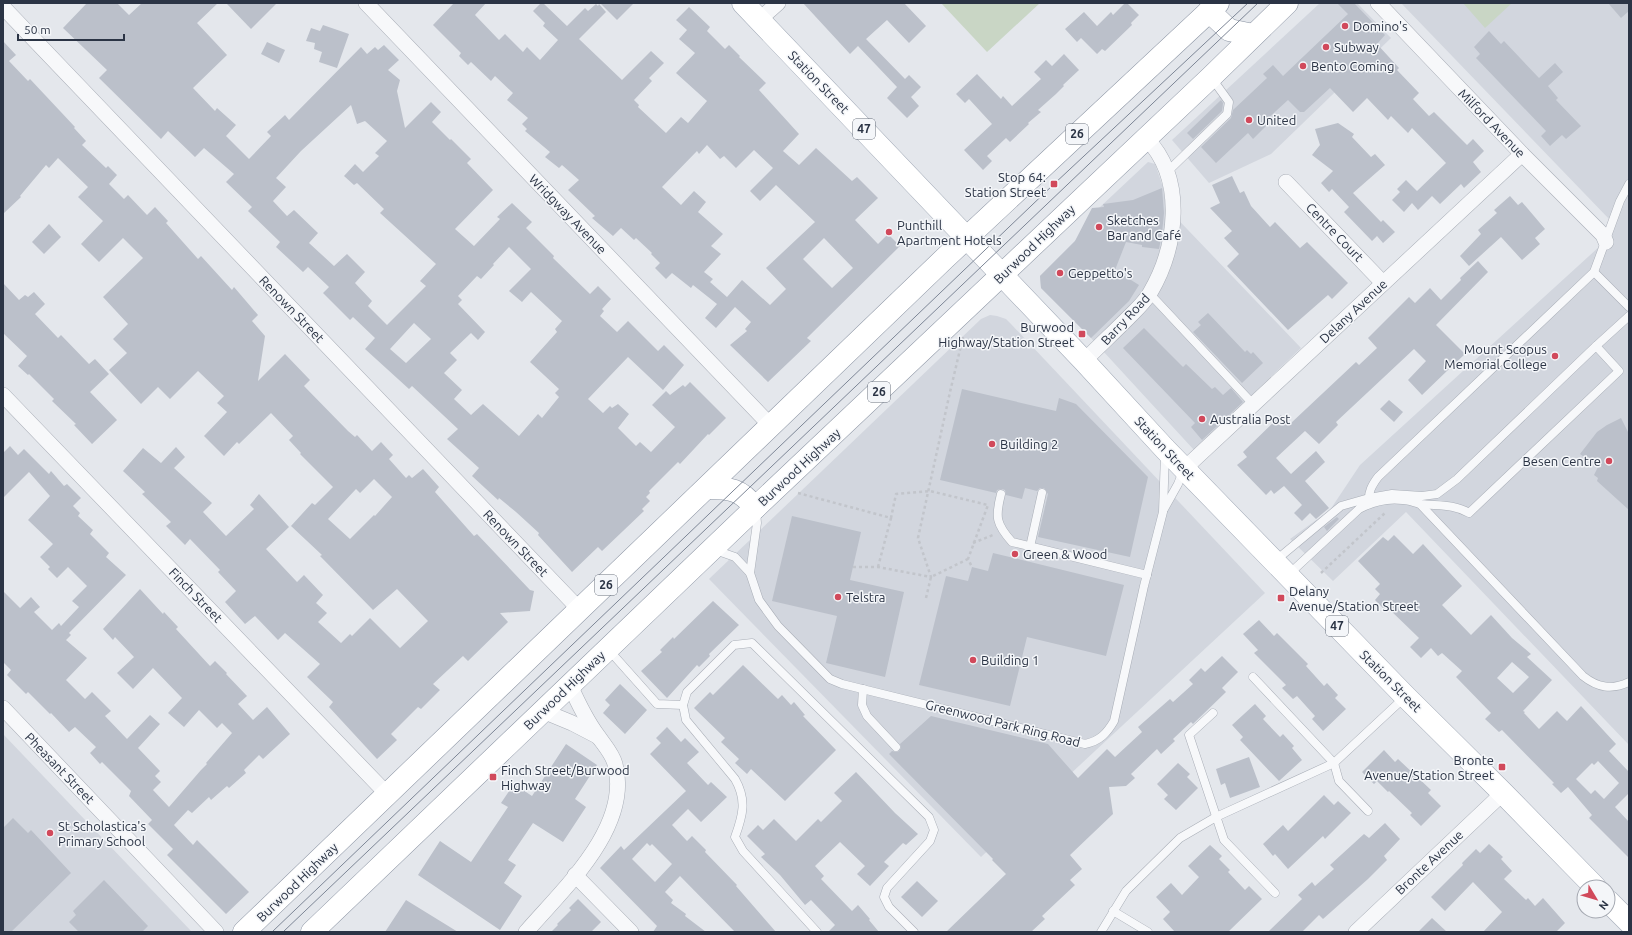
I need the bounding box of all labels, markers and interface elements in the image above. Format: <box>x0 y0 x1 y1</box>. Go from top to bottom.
scale bar <box>18 16 124 42</box>
place label: Domino's <box>1353 19 1408 33</box>
marker: Domino's <box>1340 21 1350 31</box>
text: 50 m <box>24 23 51 36</box>
place label: Subway <box>1334 40 1379 54</box>
marker: Subway <box>1321 42 1331 52</box>
street label: Station Street <box>786 48 852 116</box>
place label: Bento Coming <box>1311 59 1394 73</box>
marker: Bento Coming <box>1298 61 1308 71</box>
street label: Milford Avenue <box>1456 86 1528 160</box>
place label: United <box>1257 113 1296 127</box>
marker: United <box>1244 115 1254 125</box>
road number: 47 <box>853 119 875 139</box>
road number: 26 <box>1066 124 1088 144</box>
place label: Stop 64: Station Street <box>965 170 1046 199</box>
street label: Wridgway Avenue <box>527 171 609 257</box>
marker: Stop 64: Station Street <box>1049 179 1059 189</box>
street label: Centre Court <box>1304 200 1366 264</box>
street label: Burwood Highway <box>991 202 1077 286</box>
place label: Sketches Bar and Café <box>1107 213 1181 242</box>
place label: Punthill Apartment Hotels <box>897 218 1002 247</box>
marker: Sketches Bar and Café <box>1094 222 1104 232</box>
marker: Punthill Apartment Hotels <box>884 227 894 237</box>
place label: Geppetto's <box>1068 266 1133 280</box>
marker: Geppetto's <box>1055 268 1065 278</box>
street label: Renown Street <box>257 273 327 345</box>
street label: Delany Avenue <box>1316 276 1390 346</box>
street label: Barry Road <box>1098 291 1152 347</box>
place label: Burwood Highway/Station Street <box>938 320 1074 349</box>
marker: Burwood Highway/Station Street <box>1077 329 1087 339</box>
place label: Mount Scopus Memorial College <box>1444 342 1547 371</box>
marker: Mount Scopus Memorial College <box>1550 351 1560 361</box>
road number: 26 <box>868 382 890 402</box>
place label: Australia Post <box>1210 412 1290 426</box>
street label: Station Street <box>1132 414 1198 482</box>
marker: Australia Post <box>1197 414 1207 424</box>
street label: Burwood Highway <box>755 425 843 509</box>
place label: Building 2 <box>1000 437 1058 451</box>
marker: Building 2 <box>987 439 997 449</box>
place label: Besen Centre <box>1523 454 1601 468</box>
marker: Besen Centre <box>1604 456 1614 466</box>
street label: Renown Street <box>481 507 551 579</box>
place label: Green & Wood <box>1023 547 1107 561</box>
marker: Green & Wood <box>1010 549 1020 559</box>
street label: Finch Street <box>167 565 225 625</box>
road number: 26 <box>595 575 617 595</box>
place label: Delany Avenue/Station Street <box>1289 584 1419 613</box>
place label: Telstra <box>846 590 886 604</box>
marker: Telstra <box>833 592 843 602</box>
marker: Delany Avenue/Station Street <box>1276 593 1286 603</box>
road number: 47 <box>1326 616 1348 636</box>
street label: Station Street <box>1357 647 1425 715</box>
street label: Burwood Highway <box>521 648 607 732</box>
place label: Building 1 <box>981 653 1039 667</box>
marker: Building 1 <box>968 655 978 665</box>
street label: Greenwood Park Ring Road <box>924 697 1082 749</box>
street label: Pheasant Street <box>23 730 97 806</box>
place label: Bronte Avenue/Station Street <box>1364 753 1494 782</box>
marker: Bronte Avenue/Station Street <box>1497 762 1507 772</box>
place label: Finch Street/Burwood Highway <box>501 763 630 792</box>
marker: Finch Street/Burwood Highway <box>488 772 498 782</box>
place label: St Scholastica's Primary School <box>58 819 146 848</box>
street label: Bronte Avenue <box>1392 827 1466 897</box>
marker: St Scholastica's Primary School <box>45 828 55 838</box>
street label: Burwood Highway <box>254 840 340 924</box>
north arrow <box>1576 879 1616 919</box>
text: N <box>1597 898 1611 912</box>

